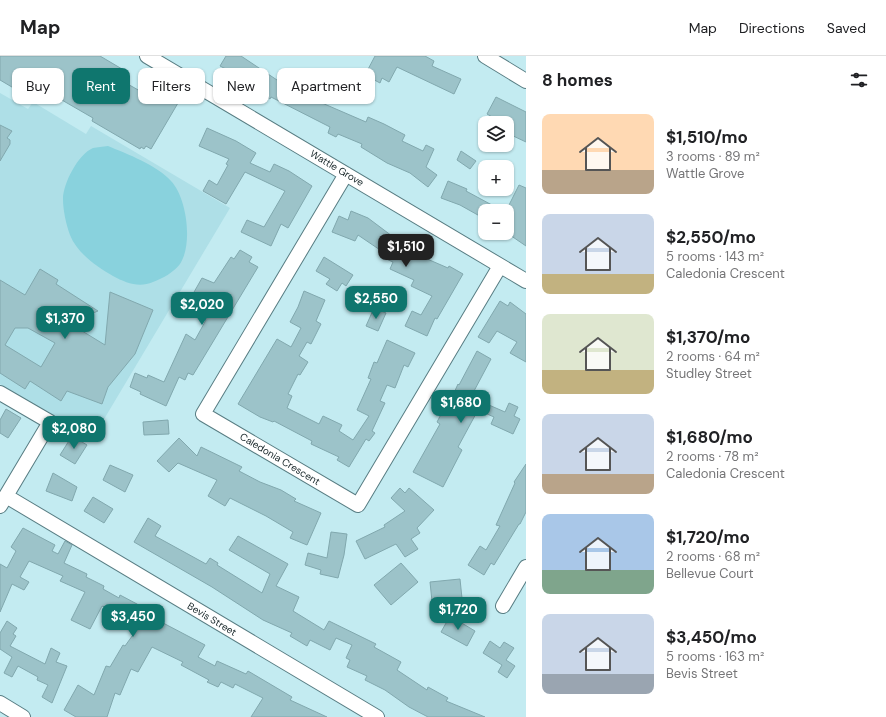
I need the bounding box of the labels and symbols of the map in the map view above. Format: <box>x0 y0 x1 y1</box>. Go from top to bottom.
street label: Wattle Grove <box>308 147 366 189</box>
pin: $1,510 <box>373 234 439 268</box>
pin: $2,550 <box>343 286 409 320</box>
pin: $2,020 <box>169 292 235 326</box>
pin: $1,370 <box>32 306 98 340</box>
pin: $1,680 <box>428 390 494 424</box>
pin: $2,080 <box>41 416 107 450</box>
street label: Caledonia Crescent <box>237 430 323 488</box>
pin: $1,720 <box>425 597 491 631</box>
street label: Bevis Street <box>185 599 239 639</box>
pin: $3,450 <box>100 604 166 638</box>

